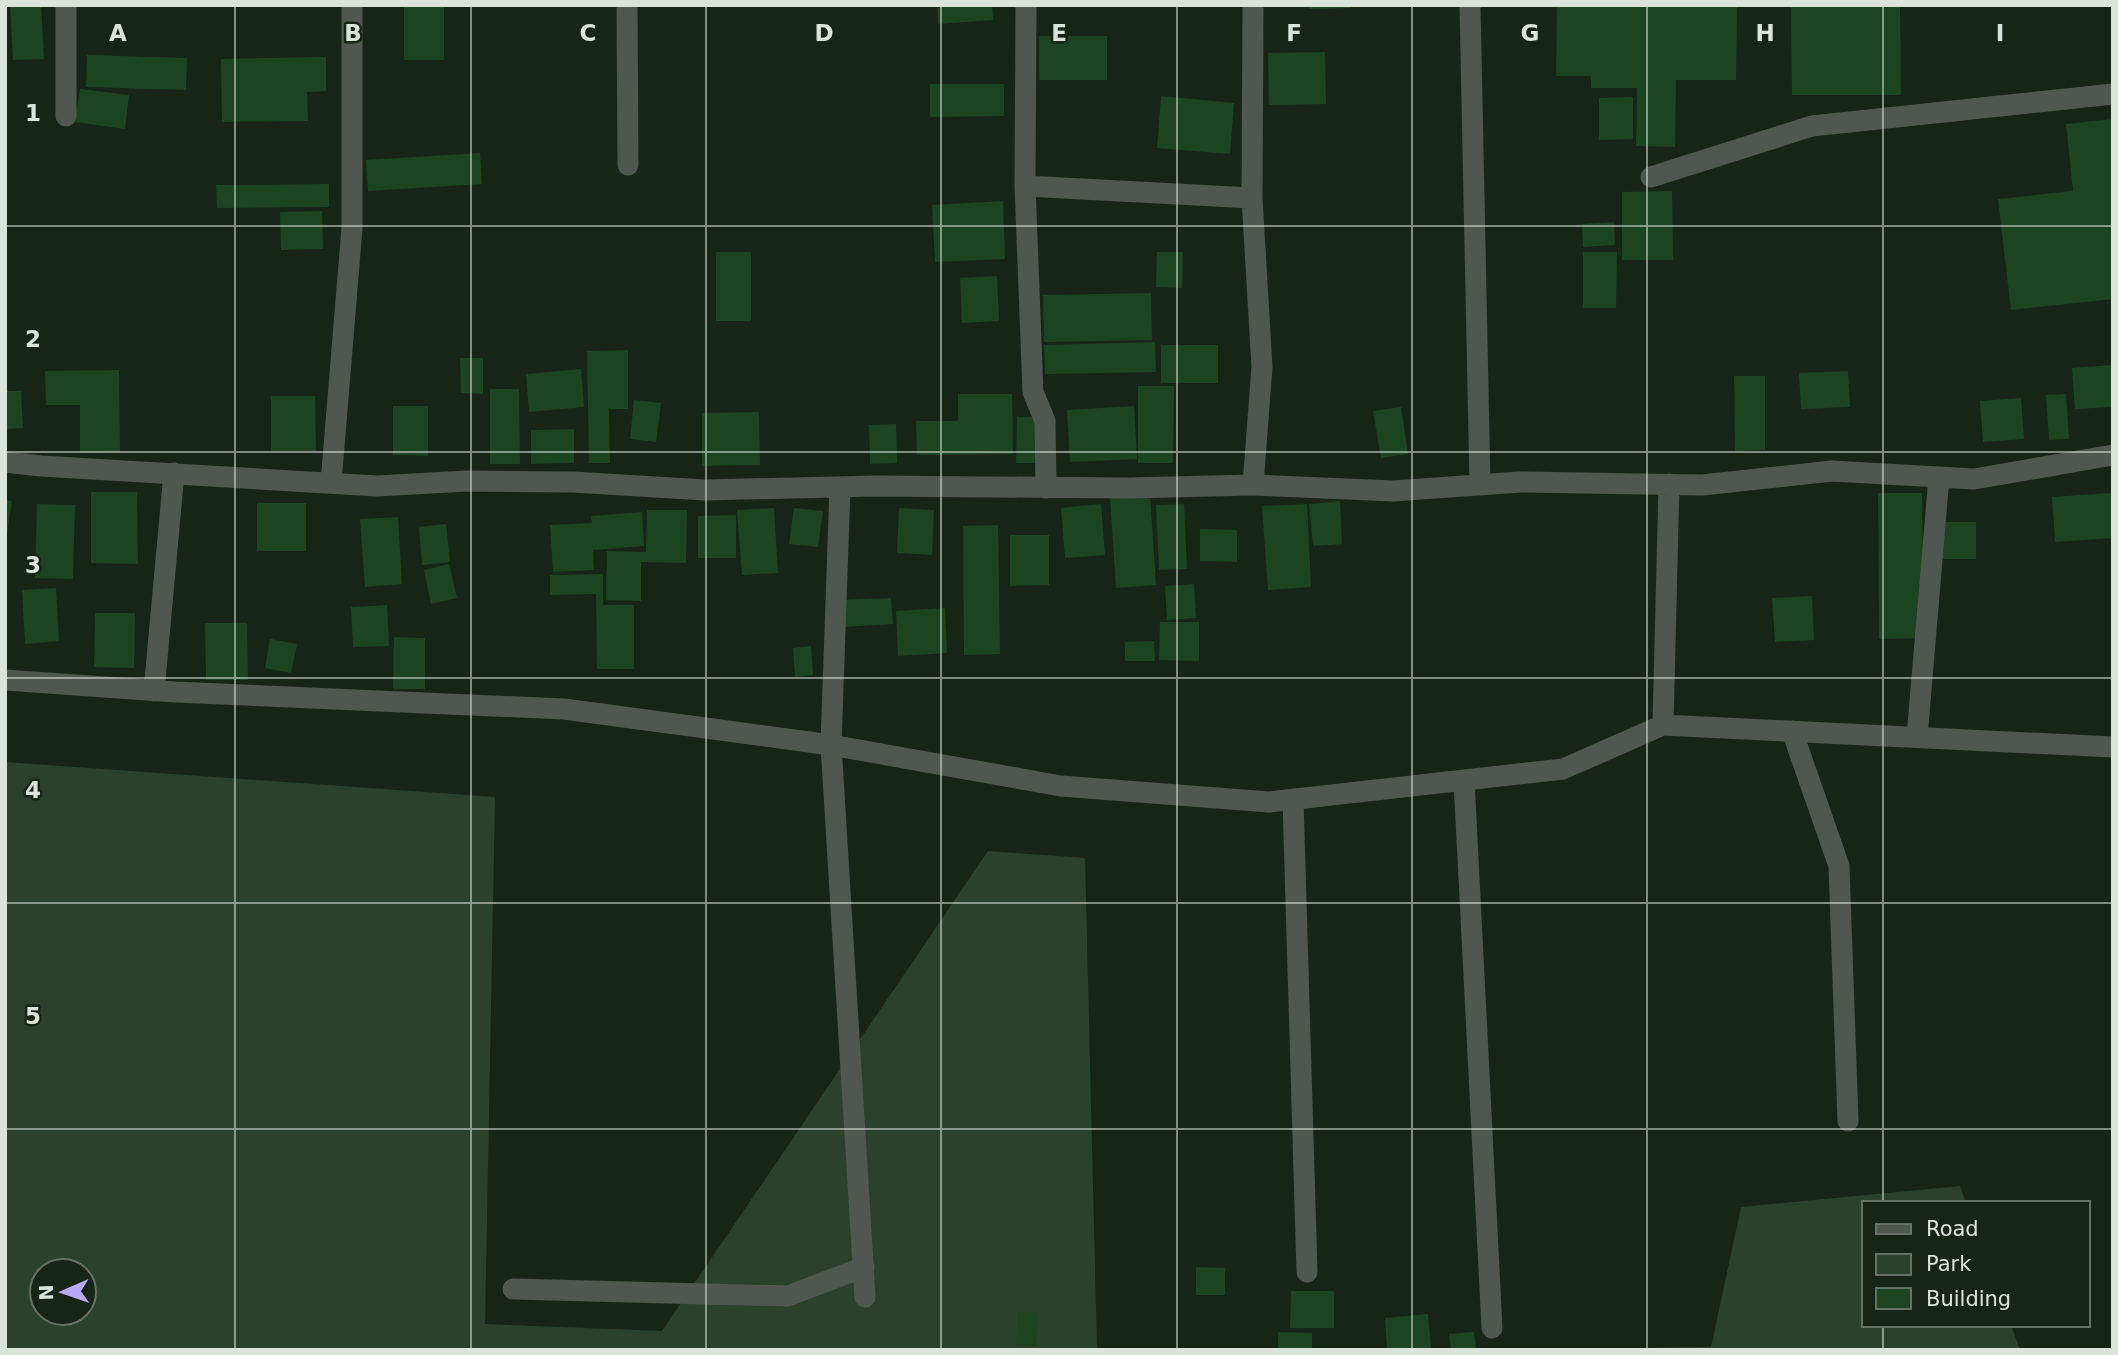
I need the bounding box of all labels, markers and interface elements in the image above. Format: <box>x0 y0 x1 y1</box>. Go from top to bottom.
text: A <box>109 20 127 46</box>
text: B <box>344 20 362 46</box>
text: C <box>580 20 596 46</box>
text: D <box>814 20 834 46</box>
text: E <box>1051 20 1067 46</box>
text: F <box>1286 20 1302 46</box>
text: G <box>1521 20 1539 46</box>
text: H <box>1755 20 1775 46</box>
text: I <box>1996 20 2004 46</box>
text: 1 <box>25 100 41 126</box>
text: 2 <box>25 326 41 352</box>
text: 3 <box>25 552 41 578</box>
text: 4 <box>25 777 41 803</box>
text: 5 <box>25 1003 41 1029</box>
legend <box>1862 1201 2090 1327</box>
text: Road <box>1926 1217 1979 1241</box>
text: Park <box>1926 1252 1972 1276</box>
north arrow <box>28 1257 98 1327</box>
text: N <box>35 1284 57 1301</box>
text: Building <box>1926 1287 2011 1311</box>

